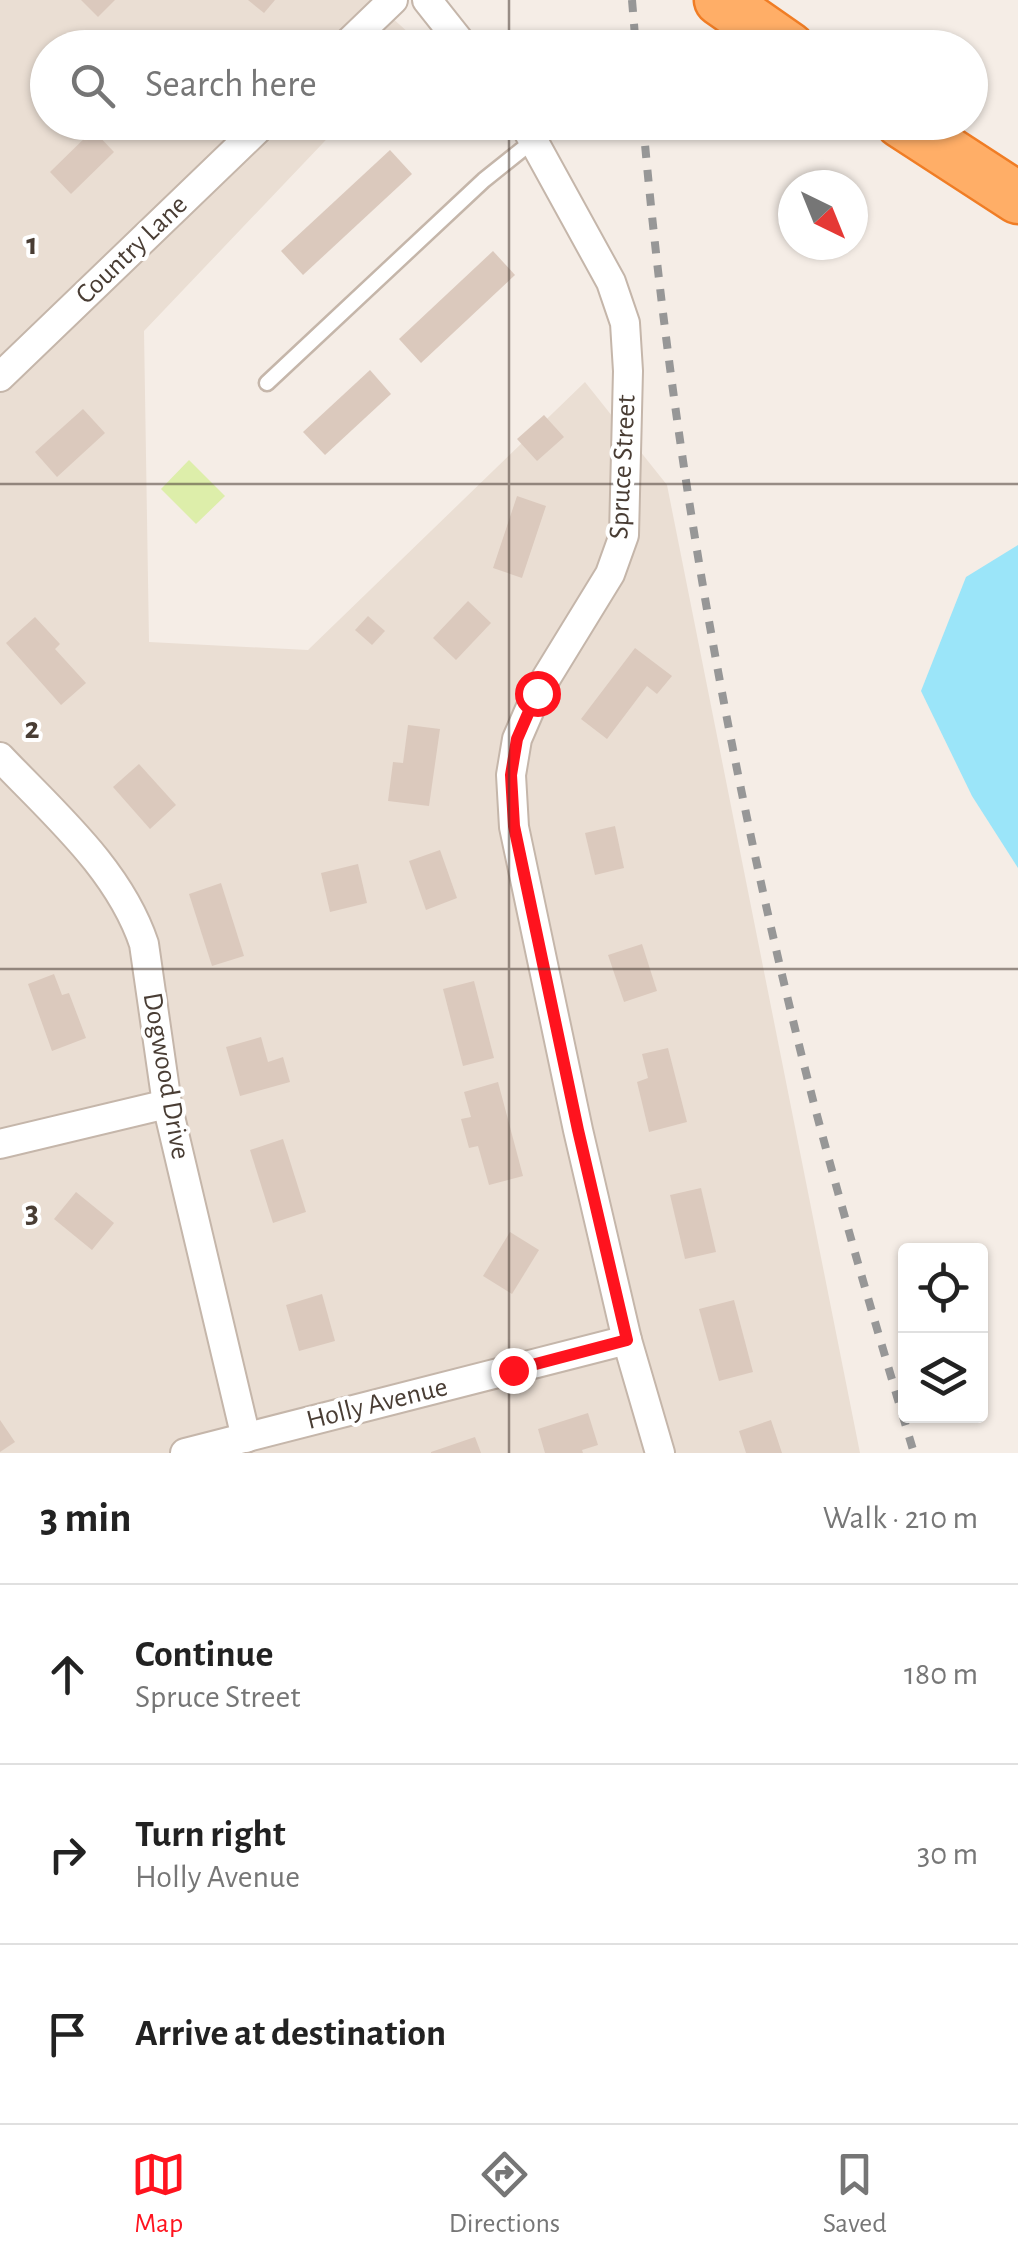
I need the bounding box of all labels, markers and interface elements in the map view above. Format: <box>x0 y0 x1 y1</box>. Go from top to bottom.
search box <box>30 30 988 140</box>
icon: search <box>65 58 120 113</box>
text: Search here <box>145 66 317 104</box>
north arrow <box>778 170 868 260</box>
street label: Country Lane <box>71 190 193 310</box>
text: 1 <box>26 228 38 260</box>
street label: Spruce Street <box>605 394 641 540</box>
route start <box>515 671 561 717</box>
text: 2 <box>24 712 40 744</box>
street label: Dogwood Drive <box>138 990 194 1162</box>
text: 3 <box>25 1196 39 1228</box>
map controls <box>898 1243 988 1423</box>
button: locate <box>898 1243 988 1333</box>
button: layers <box>898 1333 988 1423</box>
route end <box>491 1348 537 1394</box>
street label: Holly Avenue <box>304 1373 450 1435</box>
text: 3 min <box>40 1497 132 1539</box>
text: Walk · 210 m <box>823 1502 978 1534</box>
text: Continue <box>135 1636 273 1674</box>
icon: ahead <box>40 1647 95 1702</box>
text: 180 m <box>904 1658 978 1690</box>
text: Spruce Street <box>135 1681 300 1713</box>
text: Turn right <box>135 1816 285 1854</box>
icon: right <box>40 1827 95 1882</box>
text: 30 m <box>917 1838 978 1870</box>
text: Holly Avenue <box>135 1861 300 1893</box>
icon: arrive <box>40 2007 95 2062</box>
text: Arrive at destination <box>135 2015 446 2053</box>
tab: Map <box>131 2147 186 2241</box>
tab: Directions <box>449 2147 560 2241</box>
tab: Saved <box>823 2147 887 2241</box>

